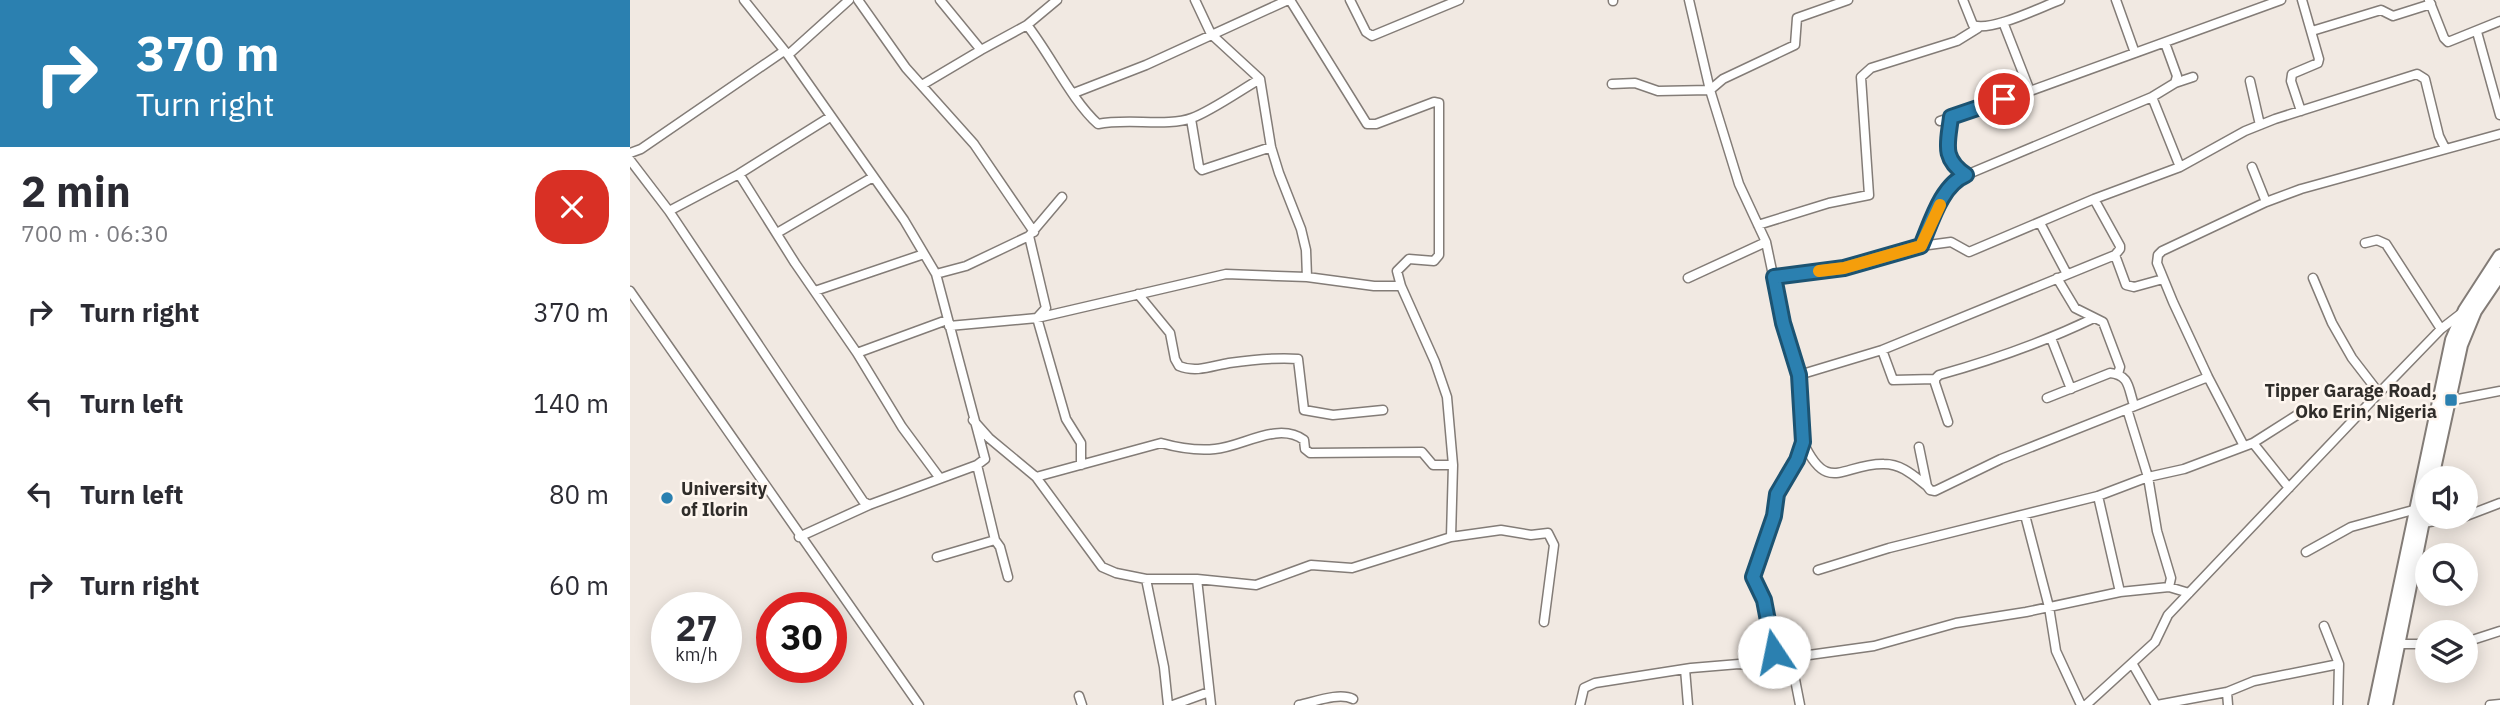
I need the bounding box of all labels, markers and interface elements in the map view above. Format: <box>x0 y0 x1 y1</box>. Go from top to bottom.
text: 370 m <box>136 21 280 84</box>
icon: right <box>21 28 112 119</box>
pin <box>1974 69 2034 129</box>
icon: arrive <box>1985 80 2023 118</box>
text: Turn right <box>136 83 274 125</box>
text: 2 min <box>21 164 131 219</box>
button: close <box>535 170 609 244</box>
text: 700 m · 06:30 <box>21 218 168 248</box>
icon: right <box>21 293 59 331</box>
text: Turn right <box>80 295 199 329</box>
text: 370 m <box>533 295 609 329</box>
place label: Tipper Garage Road, Oko Erin, Nigeria <box>2264 379 2437 423</box>
icon: left <box>21 384 59 422</box>
text: Turn left <box>80 386 183 420</box>
text: 140 m <box>533 386 609 420</box>
marker: Tipper Garage Road, Oko Erin, Nigeria <box>2443 392 2459 408</box>
map controls <box>2415 466 2478 683</box>
button: sound <box>2415 466 2478 529</box>
icon: left <box>21 475 59 513</box>
text: Turn left <box>80 477 183 511</box>
text: 80 m <box>549 477 609 511</box>
place label: University of Ilorin <box>681 477 767 521</box>
marker: University of Ilorin <box>659 490 675 506</box>
button: search <box>2415 543 2478 606</box>
icon: right <box>21 566 59 604</box>
text: Turn right <box>80 568 199 602</box>
text: 60 m <box>549 568 609 602</box>
speed limit sign: 30 <box>756 592 847 683</box>
text: 27 <box>675 605 718 651</box>
position arrow <box>1737 615 1811 689</box>
button: layers <box>2415 620 2478 683</box>
text: km/h <box>675 643 718 666</box>

